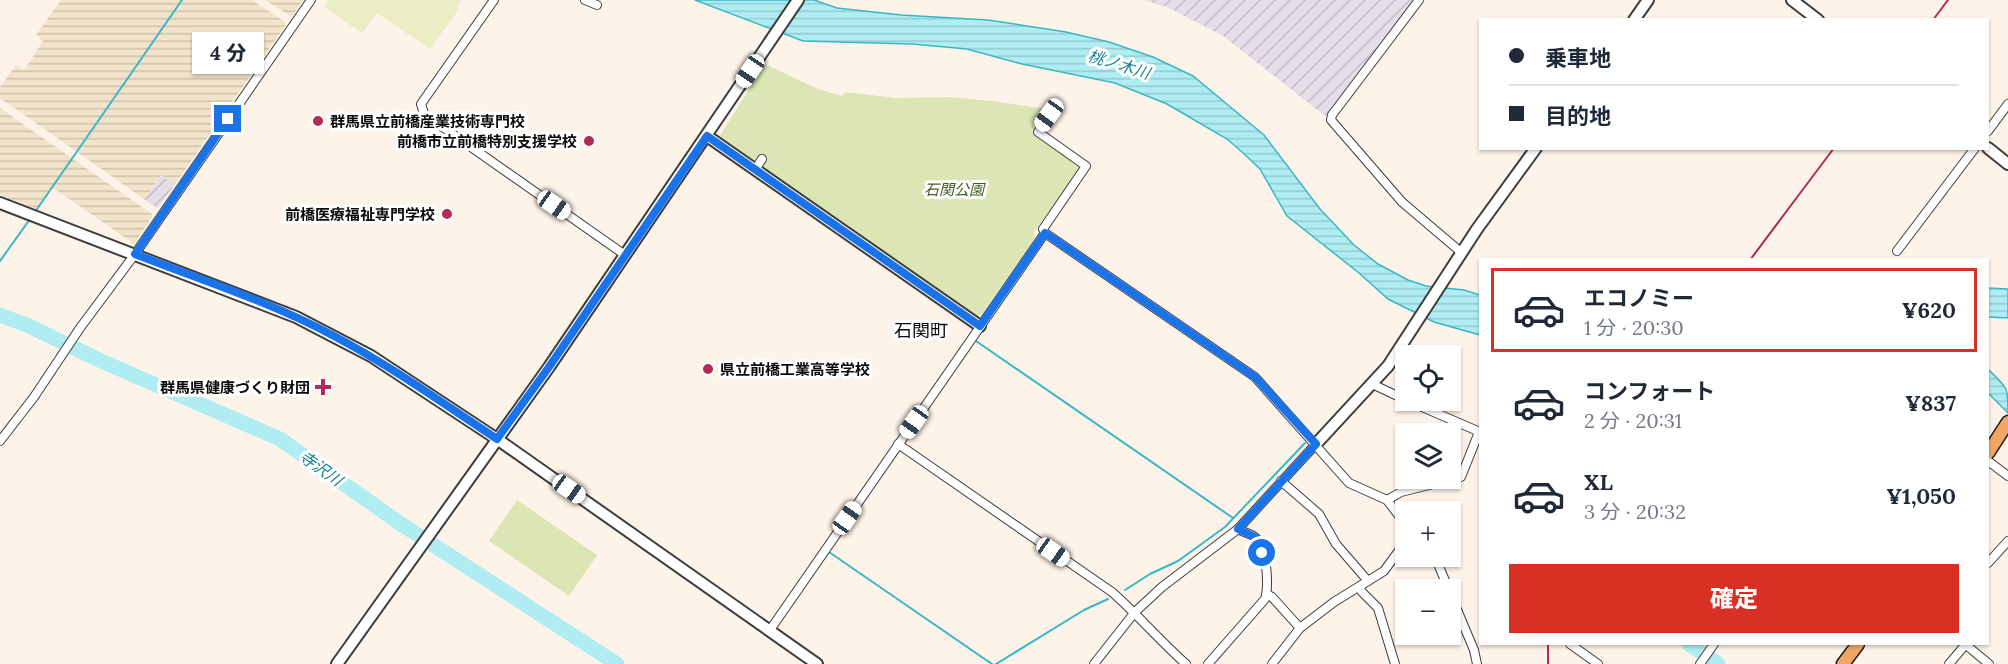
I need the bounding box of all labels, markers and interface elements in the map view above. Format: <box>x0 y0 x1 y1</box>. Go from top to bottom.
callout: 4 分 <box>192 32 264 74</box>
text: 4 分 <box>210 40 246 65</box>
text: 乗車地 <box>1545 44 1611 72</box>
water label: 桃ノ木川 <box>1085 45 1154 84</box>
car <box>732 51 768 91</box>
car <box>1031 95 1067 135</box>
text: 目的地 <box>1545 102 1611 130</box>
route end <box>214 105 241 132</box>
place label: 群馬県立前橋産業技術専門校 <box>330 112 525 131</box>
marker: 群馬県立前橋産業技術専門校 <box>311 114 325 128</box>
place label: 前橋市立前橋特別支援学校 <box>397 132 577 151</box>
marker: 前橋市立前橋特別支援学校 <box>582 134 596 148</box>
park label: 石関公園 <box>924 180 986 199</box>
car <box>534 187 574 223</box>
place label: 前橋医療福祉専門学校 <box>285 205 435 224</box>
marker: 前橋医療福祉専門学校 <box>440 207 454 221</box>
icon: car <box>1512 283 1566 337</box>
text: エコノミー <box>1584 284 1694 312</box>
text: ¥620 <box>1902 296 1956 324</box>
text: 1 分 · 20:30 <box>1584 315 1684 340</box>
district label: 石関町 <box>894 319 948 342</box>
map controls <box>1395 345 1461 645</box>
button: locate <box>1395 345 1461 411</box>
place label: 県立前橋工業高等学校 <box>720 360 870 379</box>
marker: 県立前橋工業高等学校 <box>701 362 715 376</box>
icon: car <box>1512 376 1566 430</box>
text: コンフォート <box>1584 377 1715 405</box>
place label: 群馬県健康づくり財団 <box>160 378 310 397</box>
marker: 群馬県健康づくり財団 <box>314 378 332 396</box>
text: ¥837 <box>1905 389 1956 417</box>
car <box>896 402 932 442</box>
text: 2 分 · 20:31 <box>1584 408 1682 433</box>
button: layers <box>1395 423 1461 489</box>
water label: 寺沢川 <box>296 446 348 491</box>
text: XL <box>1584 468 1613 496</box>
icon: car <box>1512 469 1566 523</box>
car <box>549 471 589 507</box>
text: ¥1,050 <box>1886 482 1956 510</box>
car <box>829 498 865 538</box>
text: 3 分 · 20:32 <box>1584 499 1686 524</box>
button: + <box>1395 501 1461 567</box>
car <box>1033 534 1073 570</box>
route start <box>1248 539 1275 566</box>
button: 確定 <box>1509 564 1959 633</box>
button: − <box>1395 579 1461 645</box>

